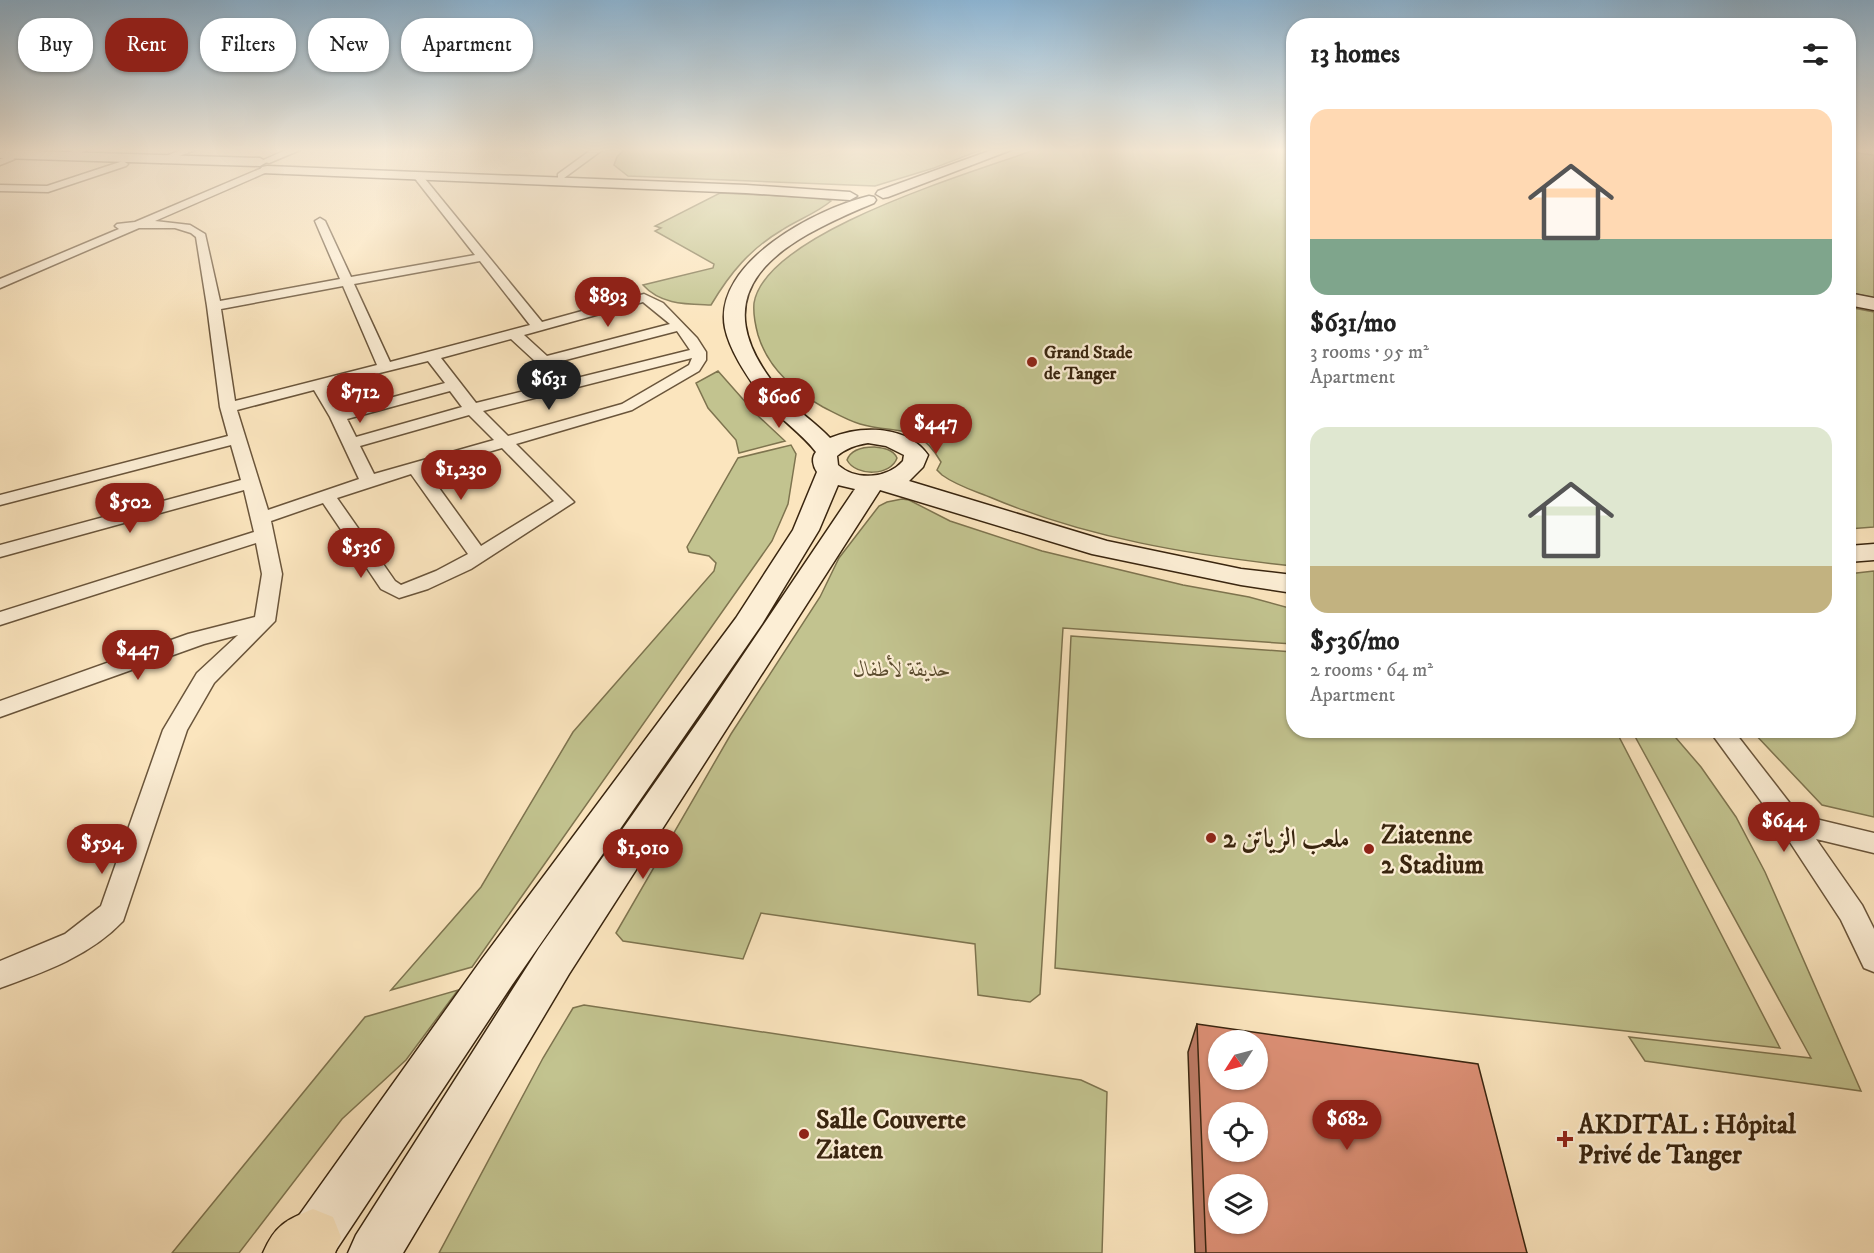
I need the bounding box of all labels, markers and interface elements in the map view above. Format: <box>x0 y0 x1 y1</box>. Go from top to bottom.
chip: Buy <box>18 18 93 72</box>
chip: Rent <box>105 18 188 72</box>
chip: Filters <box>200 18 296 72</box>
chip: New <box>308 18 389 72</box>
chip: Apartment <box>401 18 533 72</box>
text: 13 homes <box>1310 38 1400 71</box>
icon: filters <box>1799 38 1832 71</box>
icon: home <box>1517 148 1625 256</box>
pin: $893 <box>572 277 644 328</box>
text: $893 <box>589 284 627 309</box>
text: $631/mo <box>1310 307 1396 340</box>
text: 3 rooms · 95 m² <box>1310 340 1429 365</box>
place label: Grand Stade de Tanger <box>1044 342 1133 385</box>
marker: Grand Stade de Tanger <box>1025 355 1039 369</box>
pin: $631 <box>513 360 585 411</box>
text: Apartment <box>1310 365 1395 390</box>
text: $631 <box>531 367 567 392</box>
pin: $712 <box>324 373 396 424</box>
pin: $606 <box>743 378 815 429</box>
text: $712 <box>341 380 379 405</box>
text: $606 <box>758 385 800 410</box>
pin: $447 <box>900 404 972 455</box>
text: $447 <box>914 411 958 436</box>
pin: $1,230 <box>412 450 510 501</box>
text: $1,230 <box>435 457 487 482</box>
icon: home <box>1517 466 1625 574</box>
pin: $502 <box>94 483 166 534</box>
text: $502 <box>109 490 151 515</box>
pin: $536 <box>325 528 397 579</box>
text: $536 <box>342 535 380 560</box>
text: $536/mo <box>1310 625 1400 658</box>
pin: $447 <box>102 630 174 681</box>
text: $447 <box>116 637 160 662</box>
park label: حديقة لأطفال <box>853 654 951 683</box>
text: 2 rooms · 64 m² <box>1310 658 1433 683</box>
text: Apartment <box>1310 683 1395 708</box>
pin: $644 <box>1748 802 1820 853</box>
text: $644 <box>1762 809 1806 834</box>
place label: Ziatenne 2 Stadium <box>1381 819 1485 882</box>
place label: ملعب الزياتن 2 <box>1223 823 1350 856</box>
pin: $594 <box>66 824 138 875</box>
pin: $1,010 <box>594 829 692 880</box>
text: $594 <box>81 831 123 856</box>
marker: ملعب الزياتن 2 <box>1204 831 1218 845</box>
text: $1,010 <box>617 836 669 861</box>
marker: Ziatenne 2 Stadium <box>1362 842 1376 856</box>
north arrow <box>1208 1030 1268 1090</box>
map controls <box>1208 1030 1268 1234</box>
pin: $682 <box>1311 1100 1383 1151</box>
button: locate <box>1208 1102 1268 1162</box>
place label: Salle Couverte Ziaten <box>816 1104 966 1167</box>
text: $682 <box>1326 1107 1368 1132</box>
place label: AKDITAL : Hôpital Privé de Tanger <box>1577 1109 1797 1172</box>
marker: Salle Couverte Ziaten <box>797 1127 811 1141</box>
marker: AKDITAL : Hôpital Privé de Tanger <box>1556 1130 1574 1148</box>
button: layers <box>1208 1174 1268 1234</box>

